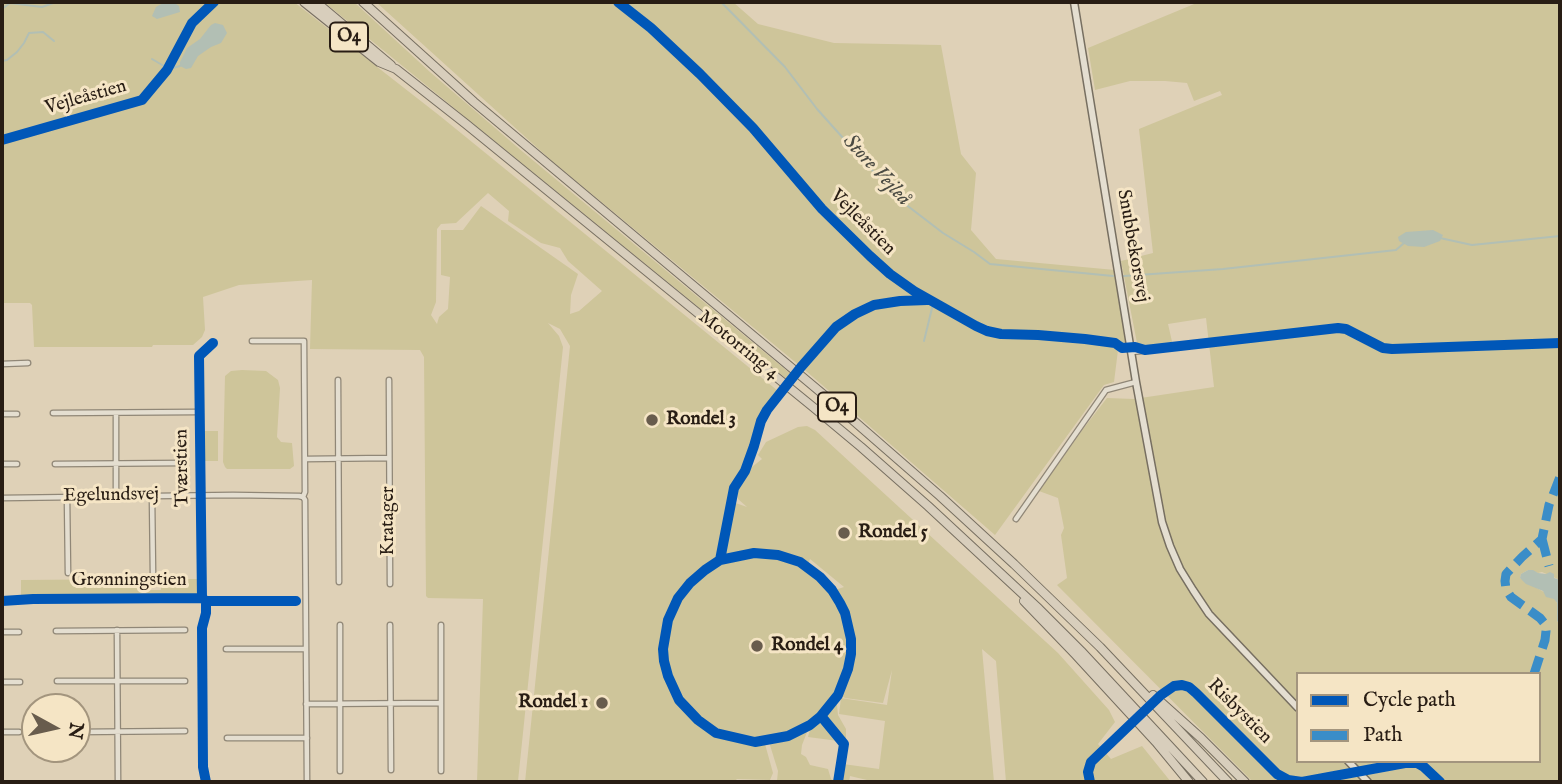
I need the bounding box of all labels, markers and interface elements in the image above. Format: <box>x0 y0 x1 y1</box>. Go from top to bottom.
road number: O4 <box>330 22 368 52</box>
street label: Vejleåstien <box>43 75 129 121</box>
water label: Store Vejleå <box>836 130 916 212</box>
street label: Vejleåstien <box>824 185 900 261</box>
street label: Snubbekorsvej <box>1111 188 1153 304</box>
street label: Motorring 4 <box>693 306 783 386</box>
road number: O4 <box>818 393 856 422</box>
place label: Rondel 3 <box>666 409 736 431</box>
marker: Rondel 3 <box>644 412 660 428</box>
street label: Tværstien <box>171 429 195 507</box>
street label: Egelundsvej <box>63 484 159 508</box>
street label: Kratager <box>378 486 400 556</box>
place label: Rondel 5 <box>858 522 928 544</box>
marker: Rondel 5 <box>836 525 852 541</box>
street label: Grønningstien <box>71 570 187 592</box>
place label: Rondel 4 <box>771 635 843 657</box>
marker: Rondel 4 <box>749 638 765 654</box>
legend <box>1296 672 1541 763</box>
street label: Risbystien <box>1202 675 1276 749</box>
text: Cycle path <box>1363 687 1456 714</box>
place label: Rondel 1 <box>518 692 588 714</box>
north arrow <box>21 693 91 763</box>
marker: Rondel 1 <box>594 695 610 711</box>
text: N <box>62 721 88 740</box>
text: Path <box>1363 722 1402 749</box>

